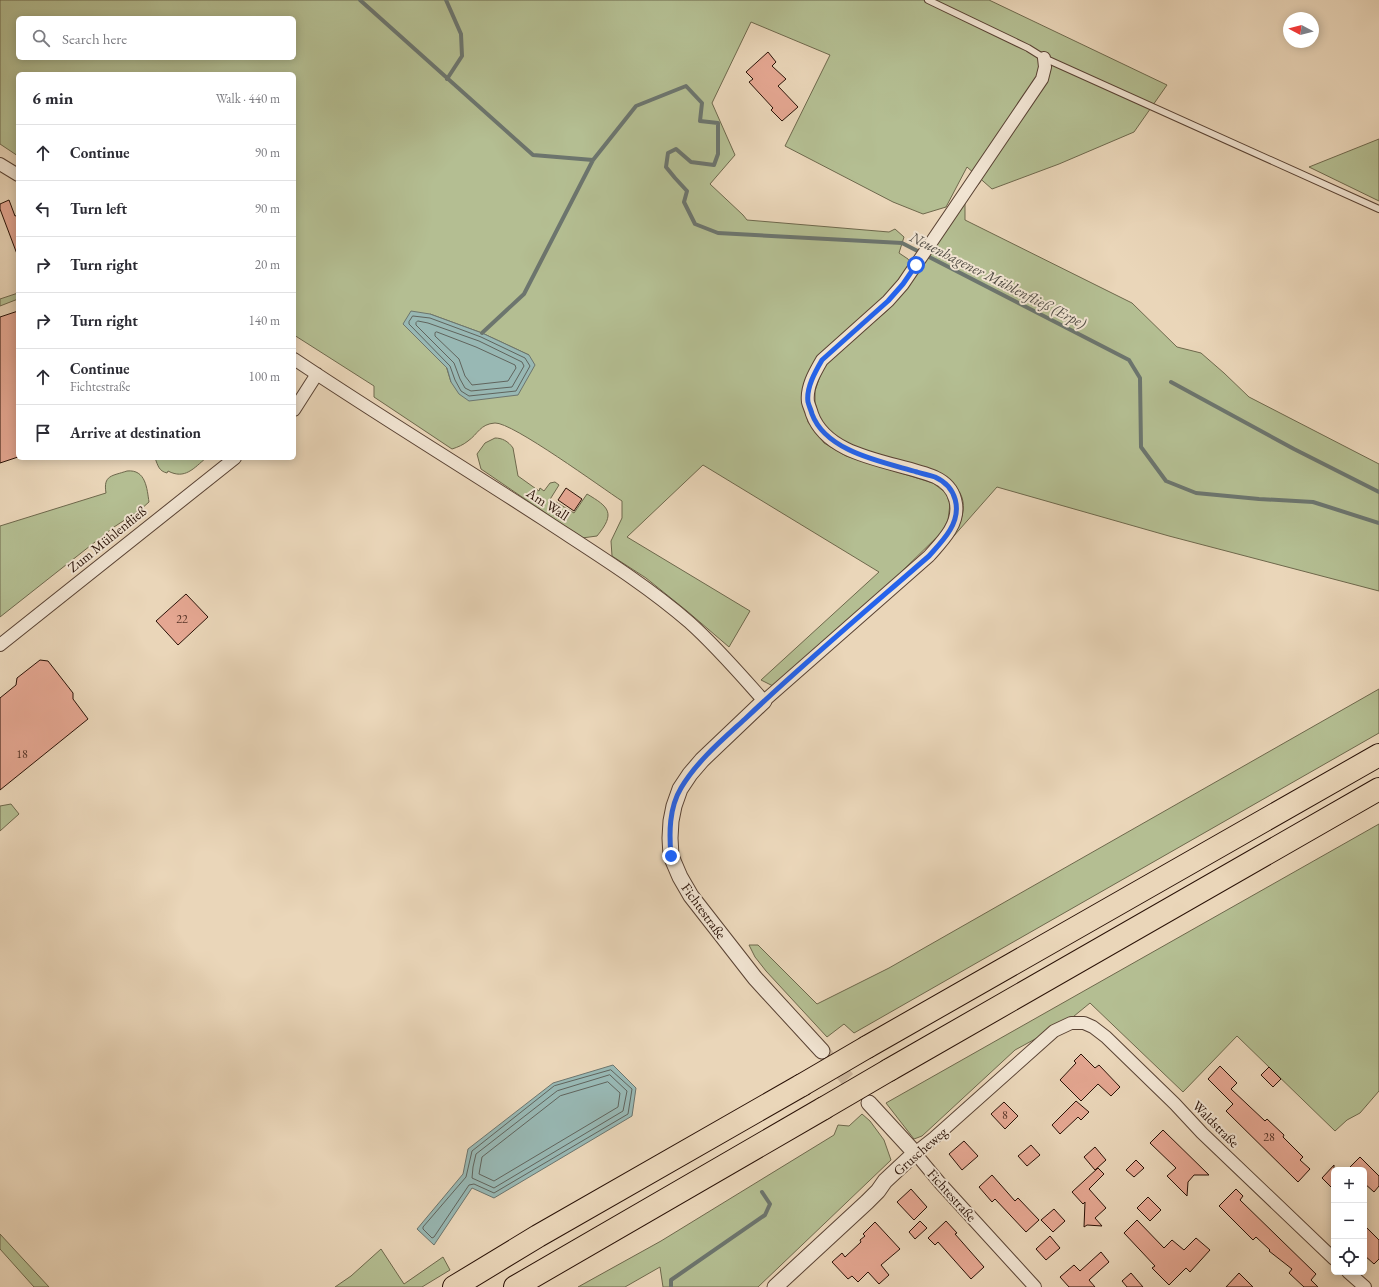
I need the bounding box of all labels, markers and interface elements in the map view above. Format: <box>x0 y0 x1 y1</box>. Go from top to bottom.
north arrow <box>1283 12 1319 48</box>
search box <box>16 16 296 60</box>
icon: search <box>30 27 52 49</box>
text: Search here <box>62 29 127 48</box>
text: 6 min <box>32 87 73 109</box>
text: Walk · 440 m <box>216 90 280 107</box>
icon: ahead <box>32 142 54 164</box>
text: Continue <box>70 143 130 162</box>
text: 90 m <box>255 144 280 161</box>
icon: left <box>32 198 54 220</box>
text: Turn left <box>70 199 127 218</box>
text: 90 m <box>255 200 280 217</box>
water label: Neuenhagener Mühlenfließ (Erpe) <box>906 226 1090 332</box>
icon: right <box>32 254 54 276</box>
text: Turn right <box>70 255 138 274</box>
text: 20 m <box>255 256 280 273</box>
route start <box>907 256 925 274</box>
icon: right <box>32 310 54 332</box>
text: Turn right <box>70 311 138 330</box>
text: 140 m <box>249 312 280 329</box>
text: Continue <box>70 359 130 378</box>
icon: ahead <box>32 366 54 388</box>
text: 100 m <box>249 368 280 385</box>
text: Fichtestraße <box>70 378 130 395</box>
icon: arrive <box>32 422 54 444</box>
text: Arrive at destination <box>70 423 201 442</box>
street label: Am Wall <box>522 483 573 525</box>
street label: Zum Mühlenfließ <box>64 502 150 576</box>
house number: 22 <box>176 611 188 627</box>
house number: 18 <box>16 746 28 762</box>
route end <box>662 847 680 865</box>
street label: Fichtestraße <box>678 879 731 943</box>
street label: Waldstraße <box>1189 1097 1244 1152</box>
house number: 8 <box>1002 1107 1008 1123</box>
street label: Gruscheweg <box>889 1122 951 1179</box>
house number: 28 <box>1263 1129 1275 1145</box>
street label: Fichtestraße <box>924 1165 981 1226</box>
map controls <box>1331 1167 1367 1275</box>
button: + <box>1331 1167 1367 1203</box>
button: − <box>1331 1203 1367 1239</box>
button: locate <box>1331 1239 1367 1275</box>

